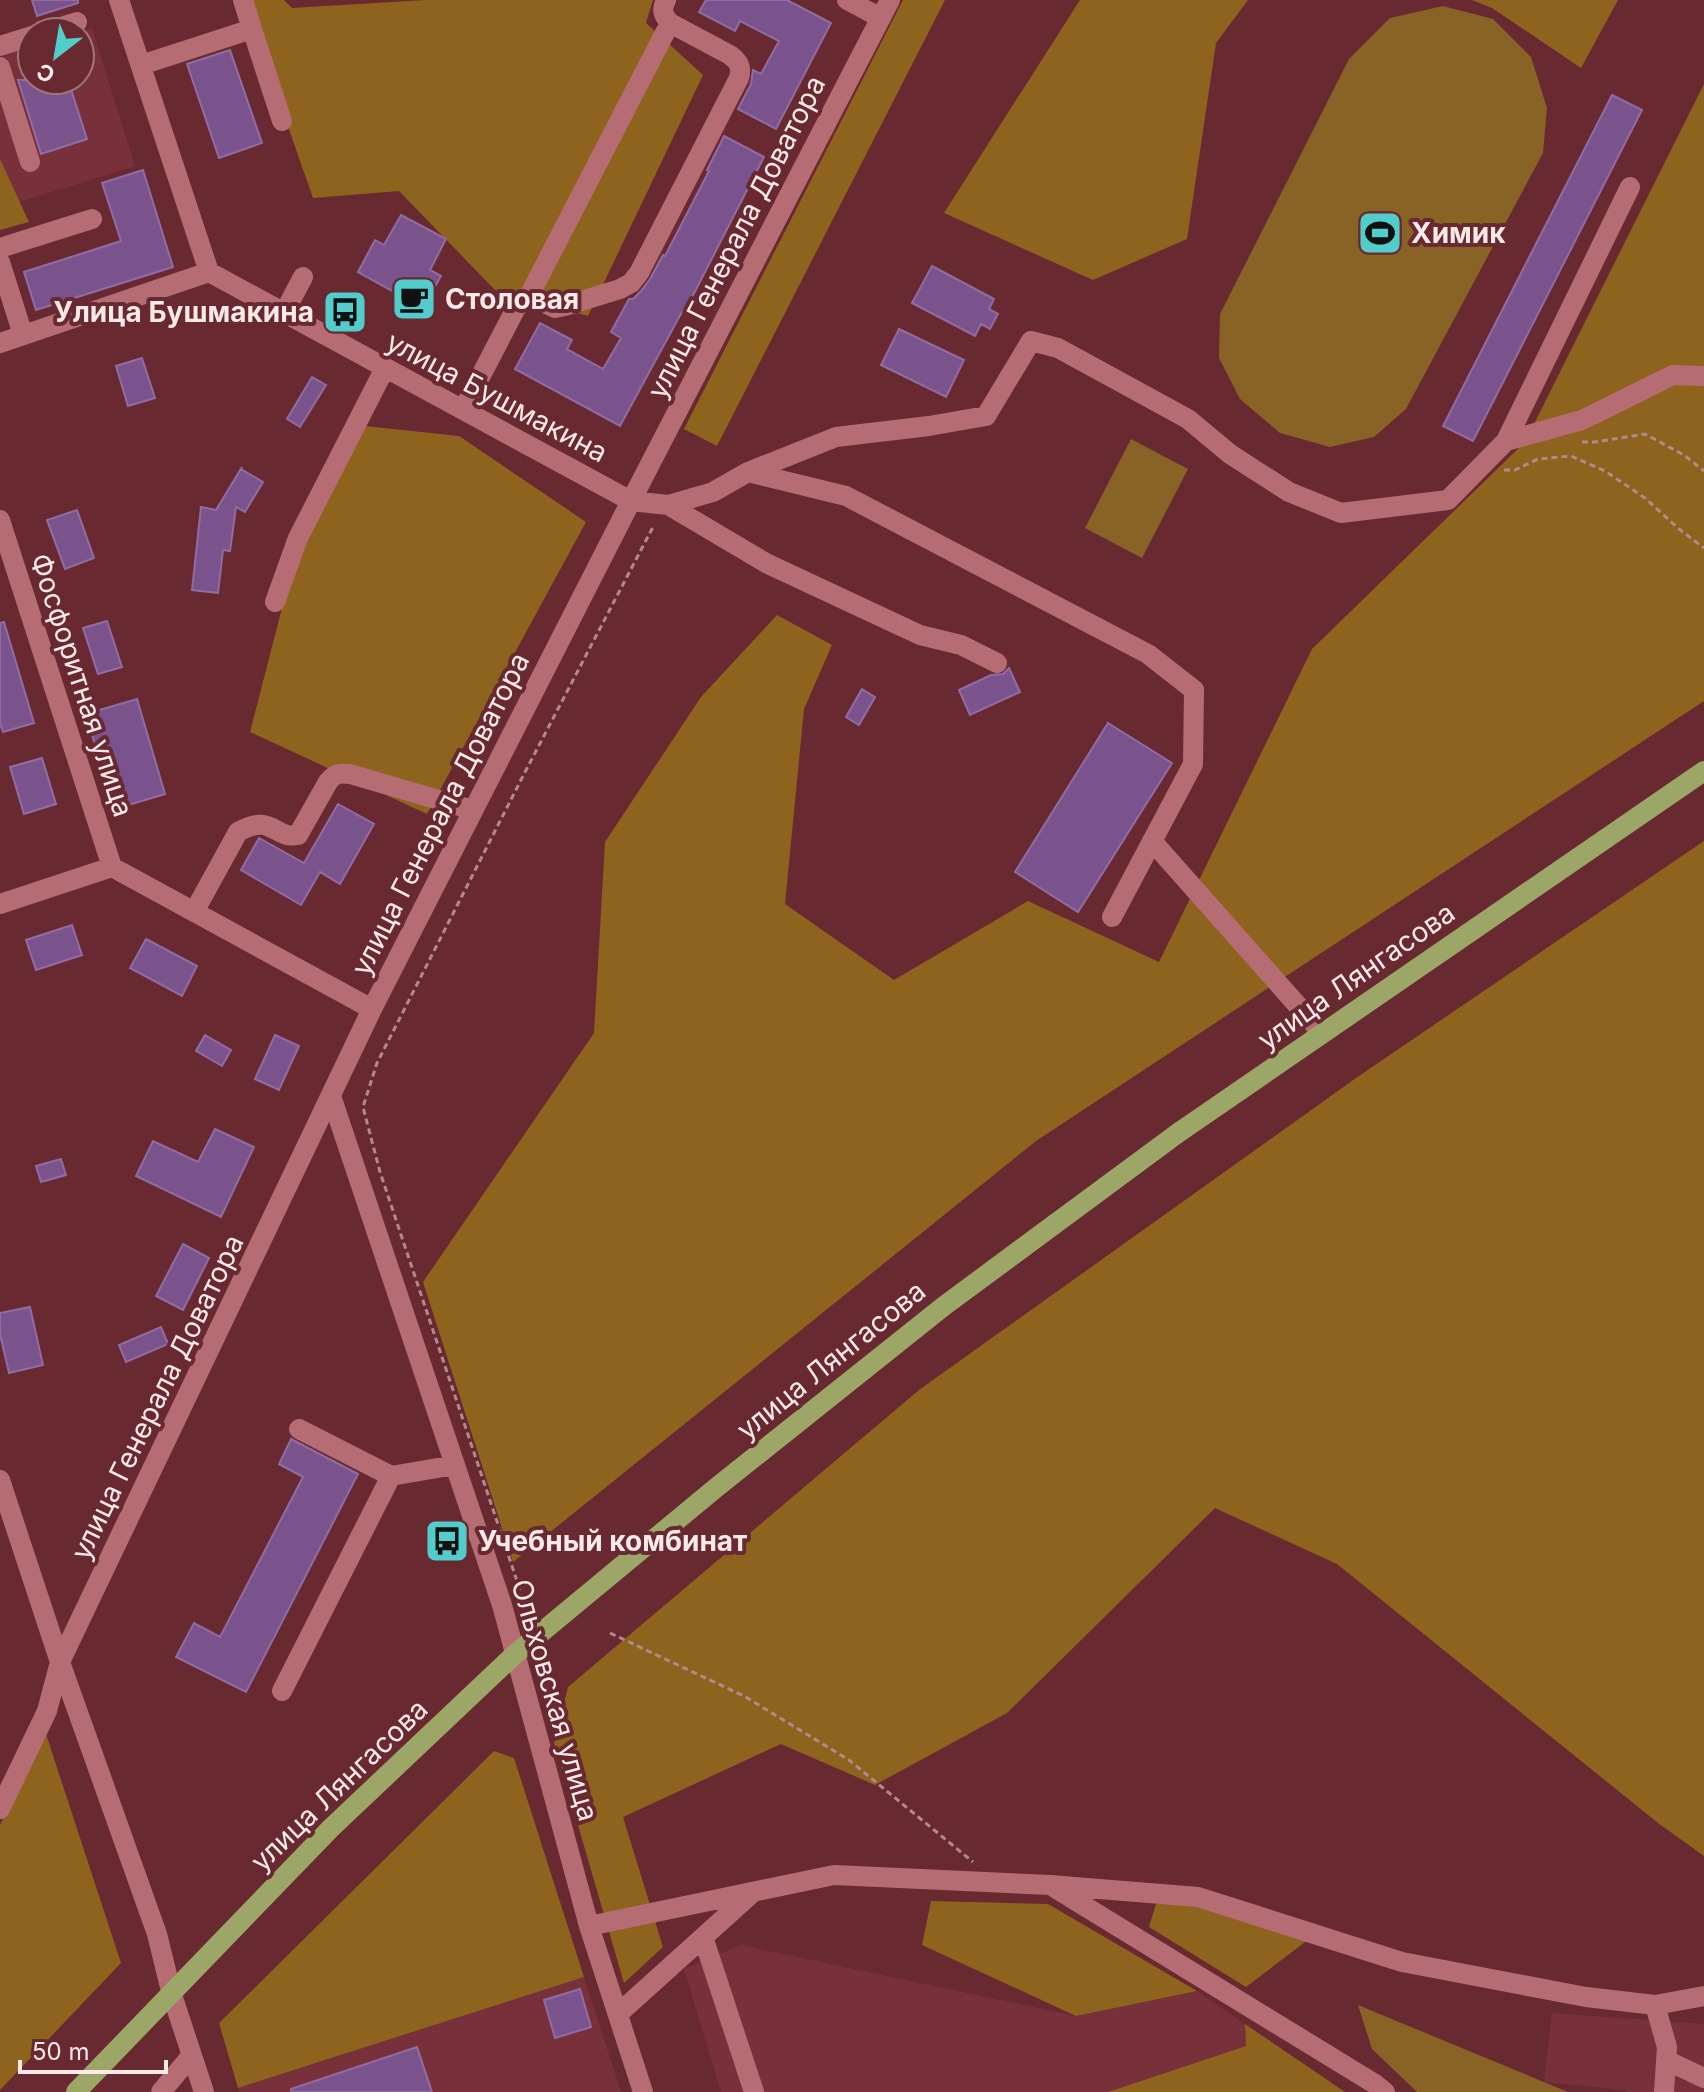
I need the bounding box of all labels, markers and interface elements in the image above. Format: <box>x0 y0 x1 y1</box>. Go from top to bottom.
north arrow <box>16 16 96 96</box>
text: С <box>32 58 59 88</box>
street label: улица Генерала Доватора <box>640 70 832 404</box>
sports icon: Химик <box>1356 209 1404 257</box>
place label: Химик <box>1411 216 1506 250</box>
cafe icon: Столовая <box>390 275 438 323</box>
place label: Столовая <box>445 282 579 316</box>
bus stop icon: Улица Бушмакина <box>321 288 369 336</box>
place label: Улица Бушмакина <box>53 295 314 329</box>
street label: улица Бушмакина <box>381 324 613 470</box>
street label: Фосфоритная улица <box>23 549 141 821</box>
street label: улица Генерала Доватора <box>344 647 536 981</box>
street label: улица Лянгасова <box>1251 895 1461 1057</box>
street label: улица Генерала Доватора <box>63 1229 251 1565</box>
street label: улица Лянгасова <box>730 1274 932 1446</box>
bus stop icon: Учебный комбинат <box>423 1517 471 1565</box>
place label: Учебный комбинат <box>478 1524 747 1558</box>
street label: Ольховская улица <box>504 1575 606 1825</box>
street label: улица Лянгасова <box>243 1692 435 1878</box>
scale bar <box>20 2024 166 2074</box>
text: 50 m <box>32 2037 90 2066</box>

